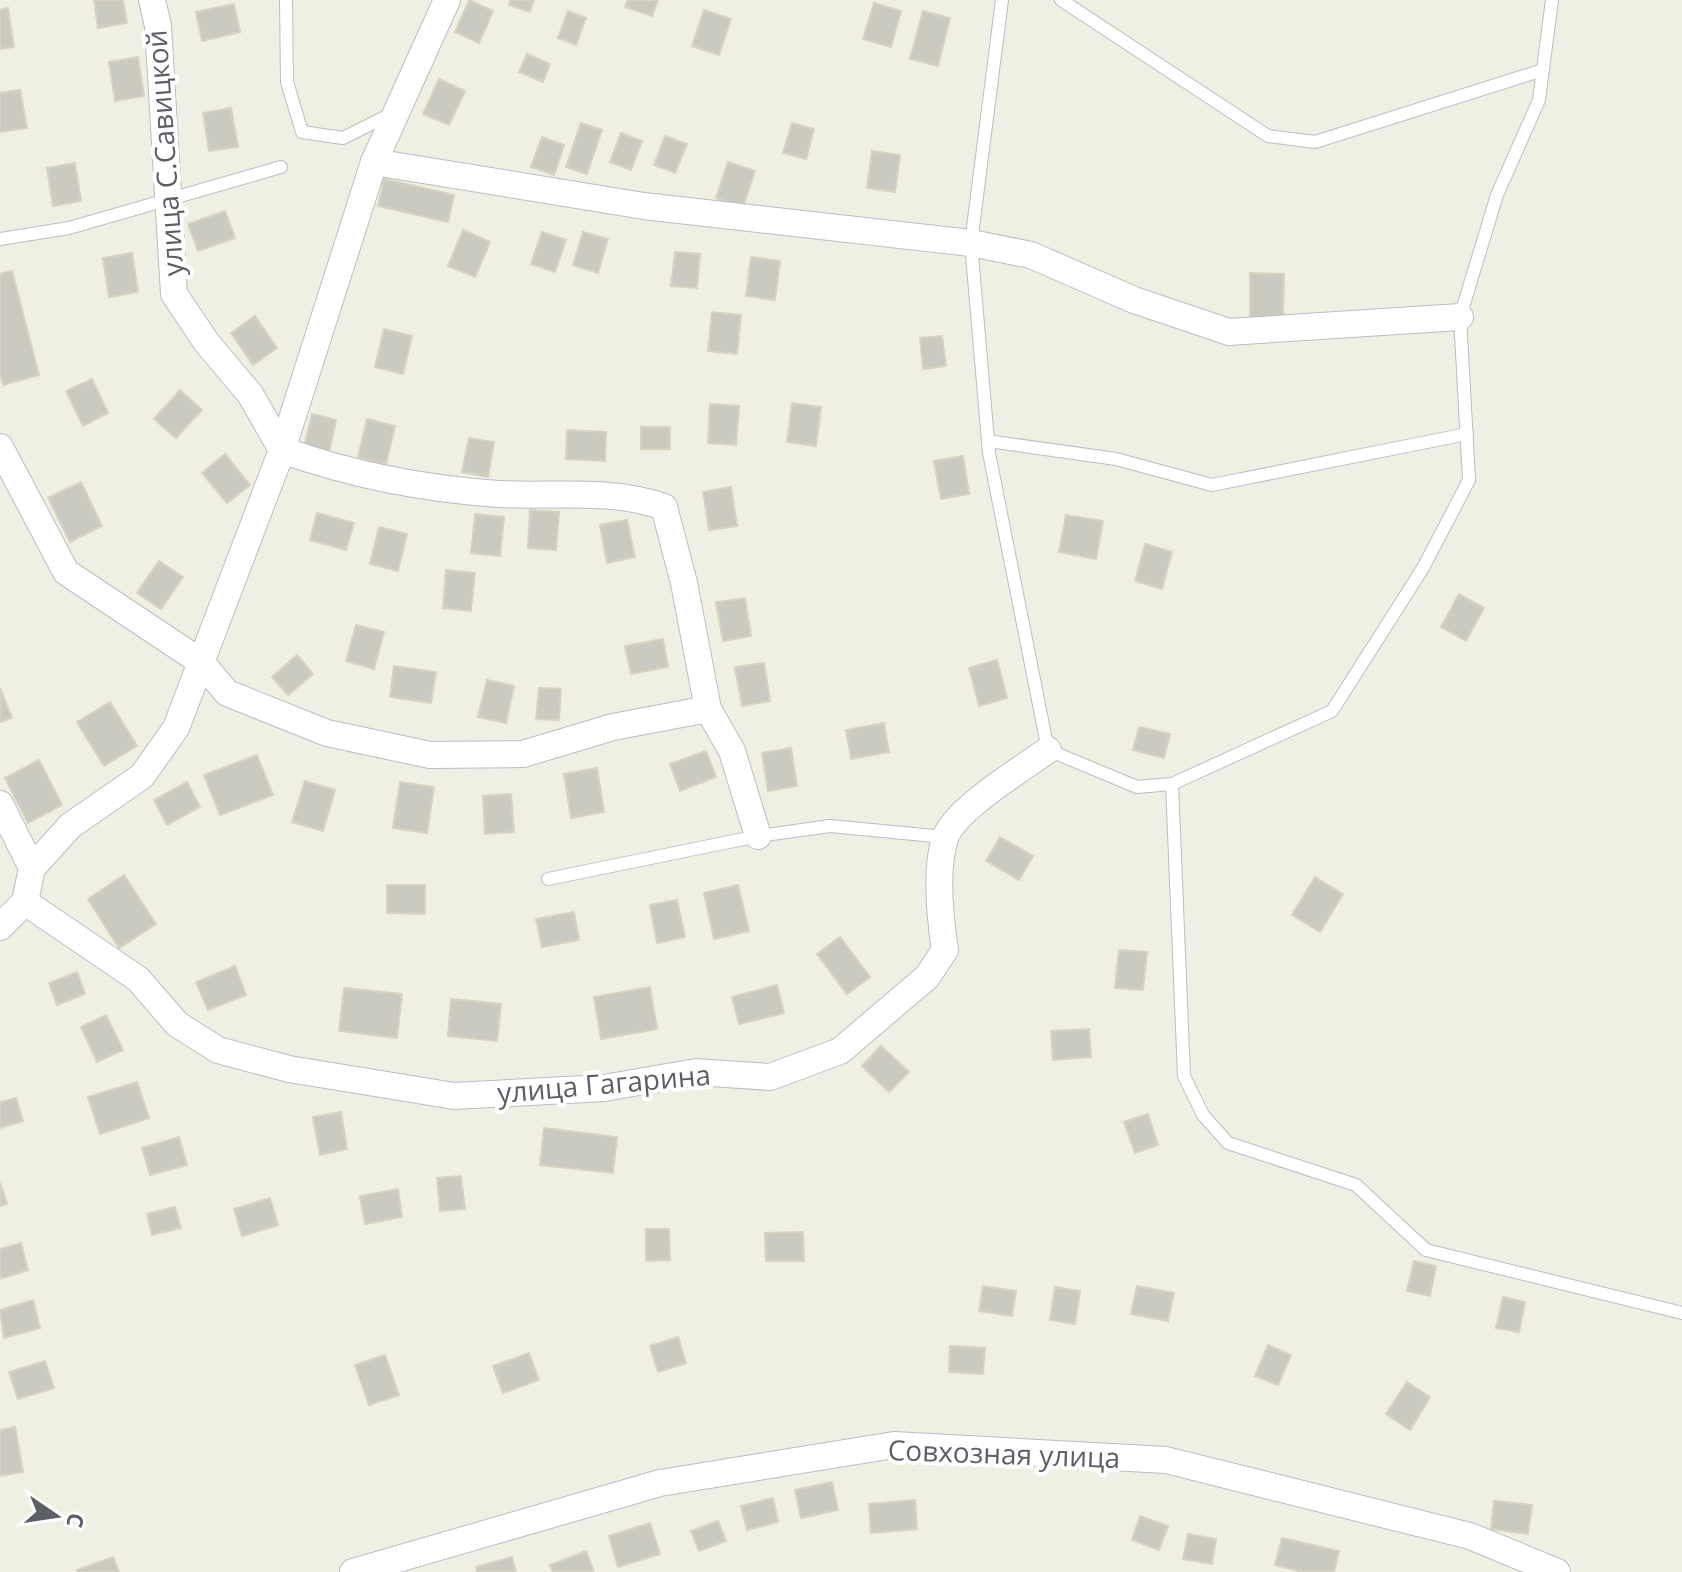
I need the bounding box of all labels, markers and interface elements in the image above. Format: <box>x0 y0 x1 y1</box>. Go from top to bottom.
street label: улица С.Савицкой <box>136 29 192 278</box>
street label: улица Гагарина <box>496 1055 712 1111</box>
street label: Совхозная улица <box>887 1430 1121 1476</box>
north arrow <box>16 1476 96 1556</box>
text: С <box>60 1511 93 1531</box>

